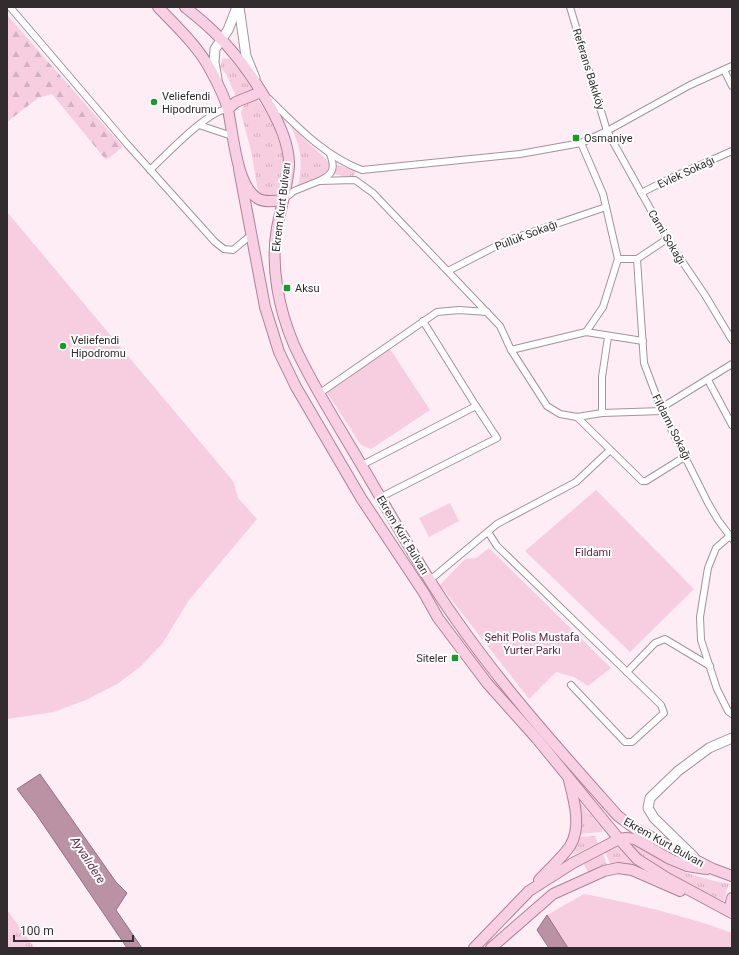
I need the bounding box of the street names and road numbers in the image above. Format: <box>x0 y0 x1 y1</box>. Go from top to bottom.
street label: Referans Bakıköy <box>570 27 607 112</box>
street label: Evlek Sokağı <box>656 154 717 191</box>
street label: Ekrem Kurt Bulvarı <box>270 162 293 253</box>
street label: Cami Sokağı <box>645 208 688 267</box>
street label: Pulluk Sokağı <box>493 218 559 253</box>
street label: Fildamı Sokağı <box>649 392 694 462</box>
street label: Ekrem Kurt Bulvarı <box>374 493 431 577</box>
street label: Ekrem Kurt Bulvarı <box>621 815 706 870</box>

